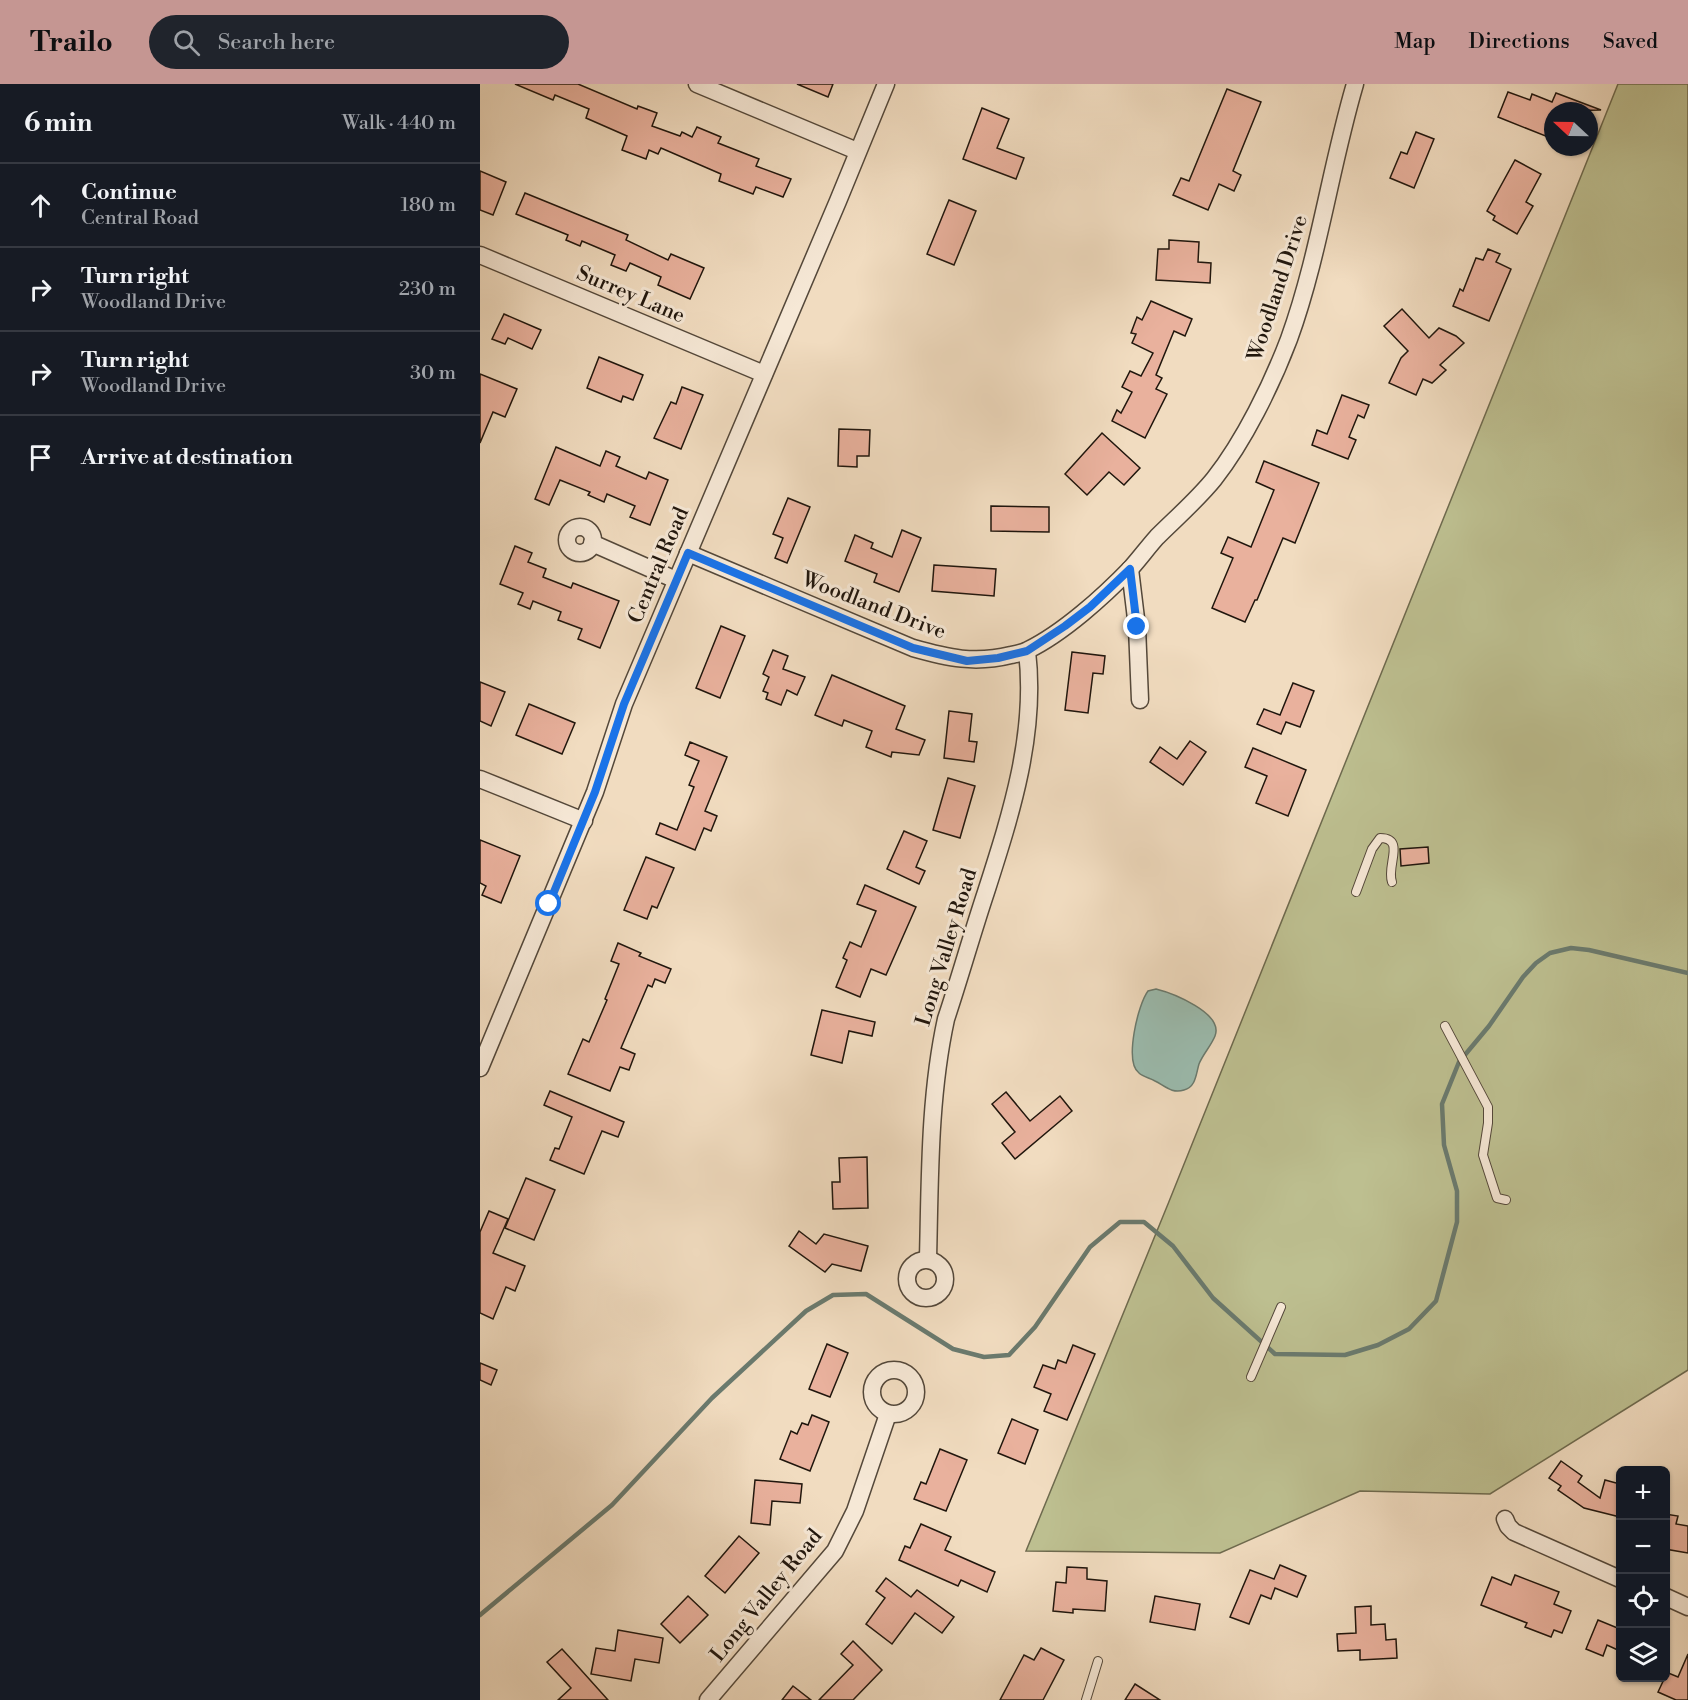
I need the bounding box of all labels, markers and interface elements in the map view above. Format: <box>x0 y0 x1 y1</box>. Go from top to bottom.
search box <box>149 15 569 69</box>
text: Trailo <box>30 25 113 60</box>
icon: search <box>170 26 203 59</box>
text: Search here <box>218 29 335 56</box>
text: Map <box>1394 29 1436 55</box>
text: Directions <box>1469 29 1570 55</box>
text: Saved <box>1603 29 1658 55</box>
north arrow <box>1544 102 1598 156</box>
text: 6 min <box>24 107 92 139</box>
text: Walk · 440 m <box>342 111 456 136</box>
text: Continue <box>81 179 177 206</box>
icon: ahead <box>24 189 57 222</box>
text: 180 m <box>401 193 456 218</box>
text: Central Road <box>81 206 199 231</box>
street label: Woodland Drive <box>1242 212 1314 366</box>
street label: Surrey Lane <box>573 260 689 329</box>
text: Turn right <box>81 263 189 290</box>
icon: right <box>24 273 57 306</box>
text: 230 m <box>399 277 456 302</box>
text: Woodland Drive <box>81 290 226 315</box>
text: Turn right <box>81 347 189 374</box>
icon: right <box>24 357 57 390</box>
text: 30 m <box>410 361 456 386</box>
text: Woodland Drive <box>81 374 226 399</box>
icon: arrive <box>24 441 57 474</box>
text: Arrive at destination <box>81 444 293 471</box>
street label: Central Road <box>623 503 695 627</box>
street label: Woodland Drive <box>797 566 949 645</box>
route end <box>1123 613 1149 639</box>
street label: Long Valley Road <box>911 865 983 1029</box>
route start <box>535 890 561 916</box>
map controls <box>1616 1466 1670 1682</box>
button: + <box>1616 1466 1670 1520</box>
button: − <box>1616 1520 1670 1574</box>
street label: Long Valley Road <box>705 1524 828 1667</box>
button: locate <box>1616 1574 1670 1628</box>
button: layers <box>1616 1628 1670 1682</box>

